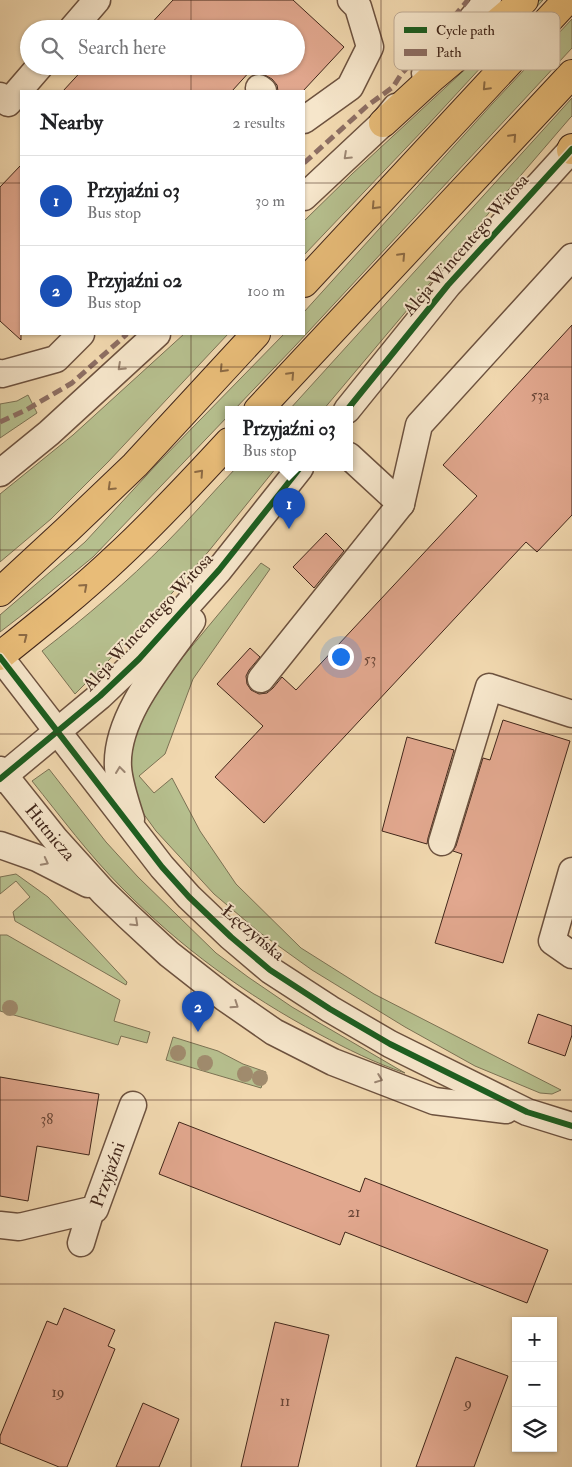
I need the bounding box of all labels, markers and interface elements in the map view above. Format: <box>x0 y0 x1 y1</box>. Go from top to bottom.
legend <box>394 12 560 70</box>
search box <box>20 20 305 75</box>
text: Cycle path <box>436 22 496 40</box>
icon: search <box>38 34 66 62</box>
text: Search here <box>78 36 166 60</box>
text: Path <box>436 44 462 61</box>
one-way arrow <box>483 81 492 90</box>
text: Nearby <box>40 109 103 136</box>
text: 2 results <box>232 113 285 133</box>
one-way arrow <box>507 134 516 143</box>
one-way arrow <box>344 150 353 159</box>
street label: Aleja Wincentego Witosa <box>397 169 534 322</box>
text: Przyjaźni 03 <box>87 179 180 203</box>
text: 1 <box>53 191 59 211</box>
text: 30 m <box>255 191 285 211</box>
one-way arrow <box>372 200 381 209</box>
text: Bus stop <box>87 203 141 223</box>
one-way arrow <box>396 252 405 261</box>
text: Przyjaźni 02 <box>87 269 182 293</box>
text: 2 <box>52 281 60 301</box>
text: 100 m <box>247 281 285 301</box>
text: Bus stop <box>87 293 141 313</box>
one-way arrow <box>118 361 127 370</box>
one-way arrow <box>220 364 229 373</box>
one-way arrow <box>285 371 294 380</box>
house number: 53a <box>531 386 550 405</box>
popup <box>225 406 353 471</box>
text: Przyjaźni 03 <box>243 417 335 441</box>
text: Bus stop <box>243 441 297 461</box>
one-way arrow <box>194 469 203 478</box>
one-way arrow <box>108 481 117 490</box>
pin: 1 <box>273 488 305 529</box>
street label: Aleja Wincentego Witosa <box>77 548 218 697</box>
one-way arrow <box>79 584 88 593</box>
one-way arrow <box>18 635 27 643</box>
your location <box>328 644 354 670</box>
house number: 53 <box>364 650 376 669</box>
one-way arrow <box>115 766 125 775</box>
street label: Hutnicza <box>20 799 81 866</box>
one-way arrow <box>40 856 49 866</box>
street label: Łęczyńska <box>217 900 290 967</box>
one-way arrow <box>130 917 139 926</box>
pin: 2 <box>182 991 214 1032</box>
one-way arrow <box>229 999 239 1008</box>
one-way arrow <box>374 1073 383 1084</box>
house number: 38 <box>41 1110 53 1129</box>
street label: Przyjaźni <box>85 1138 130 1210</box>
house number: 21 <box>348 1203 360 1222</box>
map controls <box>512 1317 557 1452</box>
button: + <box>512 1317 557 1362</box>
button: − <box>512 1362 557 1407</box>
house number: 19 <box>52 1383 64 1402</box>
house number: 11 <box>280 1392 290 1411</box>
house number: 9 <box>463 1394 472 1413</box>
button: layers <box>512 1407 557 1452</box>

